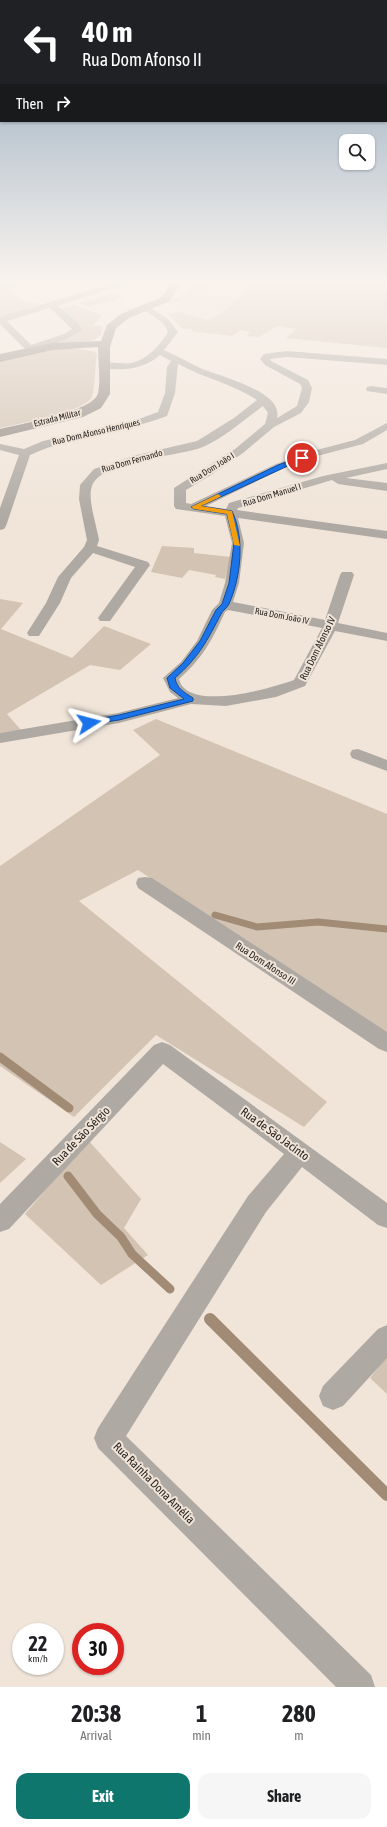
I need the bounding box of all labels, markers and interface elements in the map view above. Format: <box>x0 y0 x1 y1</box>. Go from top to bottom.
icon: left <box>16 16 68 68</box>
text: 40 m <box>82 16 132 48</box>
text: Rua Dom Afonso II <box>82 49 202 70</box>
icon: right <box>52 92 74 114</box>
text: Then <box>16 95 44 112</box>
map controls <box>339 134 375 170</box>
button: search <box>339 134 375 170</box>
street label: Estrada Militar <box>33 407 82 429</box>
street label: Rua Dom Afonso Henriques <box>51 417 141 447</box>
pin <box>285 441 319 475</box>
icon: arrive <box>291 447 313 469</box>
street label: Rua Dom Fernando <box>100 448 164 474</box>
street label: Rua Dom João I <box>188 450 236 486</box>
street label: Rua Dom Manuel I <box>242 481 302 509</box>
street label: Rua Dom João IV <box>254 606 310 626</box>
street label: Rua Dom Afonso IV <box>297 615 338 682</box>
position arrow <box>68 702 110 744</box>
street label: Rua Dom Afonso III <box>234 940 298 987</box>
street label: Rua de São Sérgio <box>49 1103 113 1169</box>
street label: Rua de São Jacinto <box>238 1104 312 1164</box>
street label: Rua Rainha Dona Amélia <box>110 1439 198 1527</box>
speed limit sign: 30 <box>72 1623 124 1675</box>
text: 22 <box>29 1632 47 1655</box>
text: km/h <box>28 1653 48 1664</box>
text: 20:38 <box>71 1700 121 1727</box>
text: 1 <box>196 1700 207 1727</box>
text: 280 <box>282 1700 316 1727</box>
text: Arrival <box>80 1728 112 1743</box>
text: min <box>192 1728 211 1743</box>
text: m <box>294 1728 304 1743</box>
button: Exit <box>16 1773 190 1819</box>
button: Share <box>198 1773 371 1819</box>

